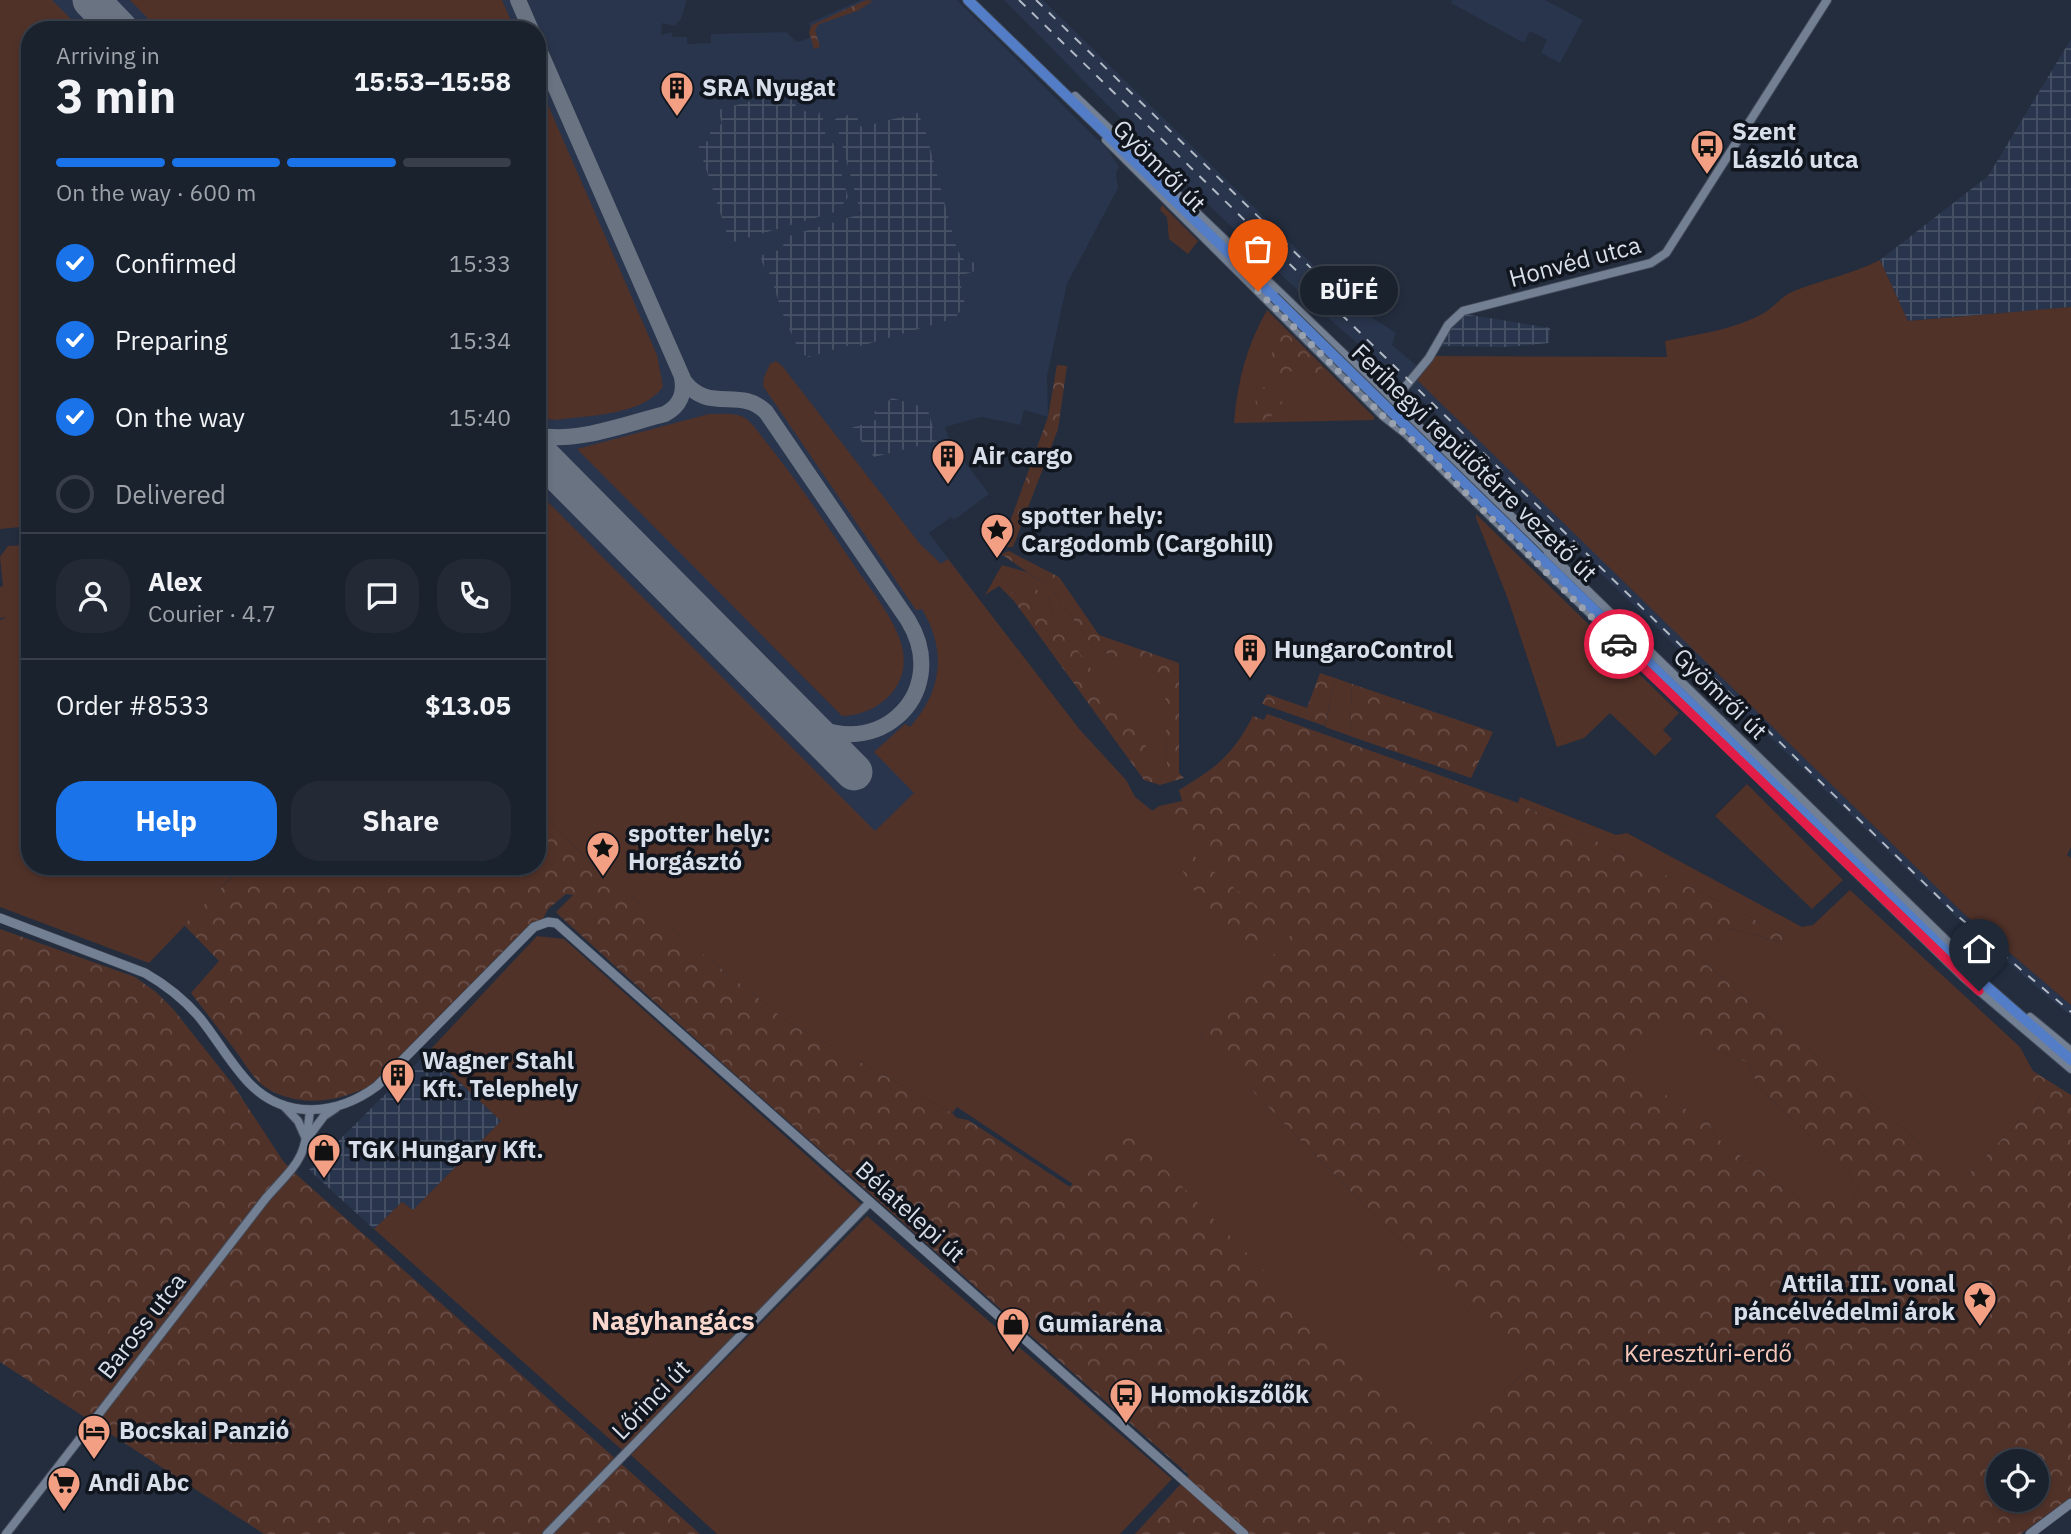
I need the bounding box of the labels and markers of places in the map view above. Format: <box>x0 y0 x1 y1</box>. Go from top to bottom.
building icon: SRA Nyugat <box>658 69 696 118</box>
place label: SRA Nyugat <box>702 71 836 103</box>
place label: Szent László utca <box>1732 115 1859 175</box>
bus stop icon: Szent László utca <box>1688 127 1726 176</box>
pin <box>1228 219 1288 291</box>
callout: BÜFÉ <box>1300 266 1398 316</box>
building icon: Air cargo <box>929 437 967 486</box>
place label: Air cargo <box>972 439 1073 471</box>
place label: spotter hely: Cargodomb (Cargohill) <box>1021 499 1273 559</box>
place icon: spotter hely: Cargodomb (Cargohill) <box>978 511 1016 560</box>
building icon: HungaroControl <box>1231 631 1269 680</box>
place label: HungaroControl <box>1274 633 1453 665</box>
place label: spotter hely: Horgásztó <box>628 817 771 877</box>
place icon: spotter hely: Horgásztó <box>584 829 622 878</box>
pin <box>1949 919 2009 991</box>
place label: Wagner Stahl Kft. Telephely <box>422 1044 578 1104</box>
building icon: Wagner Stahl Kft. Telephely <box>379 1056 417 1105</box>
shop icon: TGK Hungary Kft. <box>305 1131 343 1180</box>
place label: TGK Hungary Kft. <box>348 1133 544 1165</box>
place label: Attila III. vonal páncélvédelmi árok <box>1733 1267 1955 1327</box>
place icon: Attila III. vonal páncélvédelmi árok <box>1961 1279 1999 1328</box>
shop icon: Gumiaréna <box>994 1305 1032 1354</box>
place label: Gumiaréna <box>1038 1307 1163 1339</box>
bus stop icon: Homokiszőlők <box>1107 1376 1145 1425</box>
place label: Homokiszőlők <box>1150 1378 1309 1410</box>
hotel icon: Bocskai Panzió <box>75 1412 113 1461</box>
place label: Bocskai Panzió <box>119 1414 289 1446</box>
supermarket icon: Andi Abc <box>45 1464 83 1513</box>
place label: Andi Abc <box>88 1466 189 1498</box>

